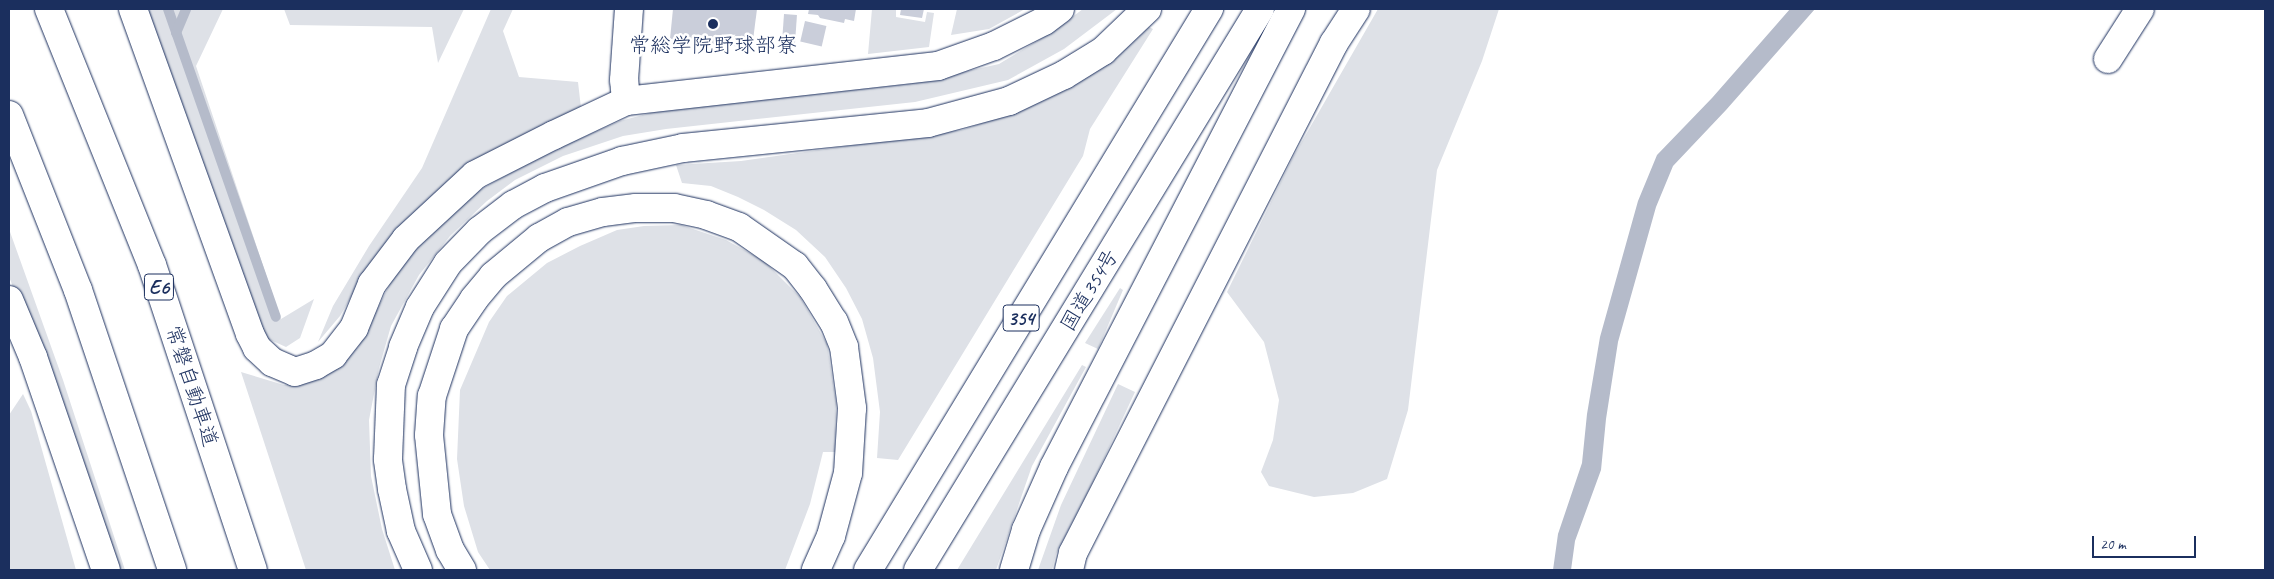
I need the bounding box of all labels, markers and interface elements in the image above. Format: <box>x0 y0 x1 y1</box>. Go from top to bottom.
marker: 常総学院野球部寮 <box>707 18 719 30</box>
place label: 常総学院野球部寮 <box>629 32 797 58</box>
street label: 国道354号 <box>1055 244 1123 336</box>
road number: E6 <box>143 270 175 304</box>
road number: 354 <box>1002 300 1040 336</box>
street label: 常磐自動車道 <box>161 322 223 450</box>
scale bar <box>2094 526 2198 558</box>
text: 20 m <box>2100 535 2126 554</box>

